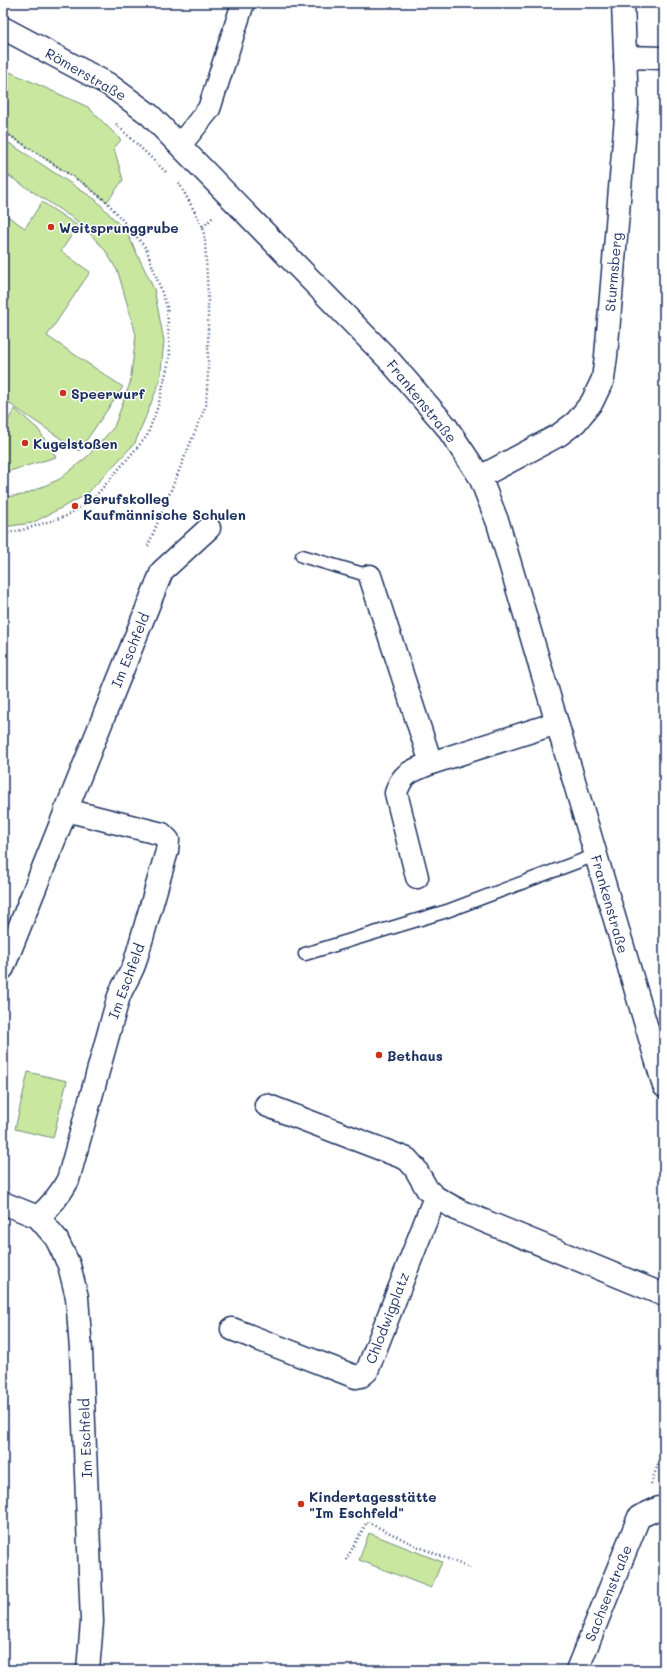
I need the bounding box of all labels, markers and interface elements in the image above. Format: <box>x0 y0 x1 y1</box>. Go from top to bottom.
street label: Römerstraße <box>42 43 130 105</box>
place label: Weitsprunggrube <box>59 218 179 237</box>
marker: Weitsprunggrube <box>46 222 56 232</box>
street label: Sturmsberg <box>600 232 626 312</box>
street label: Frankenstraße <box>383 356 461 446</box>
place label: Speerwurf <box>71 384 146 403</box>
marker: Speerwurf <box>58 388 68 398</box>
place label: Kugelstoßen <box>33 434 118 453</box>
marker: Kugelstoßen <box>20 438 30 448</box>
place label: Berufskolleg Kaufmännische Schulen <box>83 489 246 524</box>
marker: Berufskolleg Kaufmännische Schulen <box>70 501 80 511</box>
street label: Im Eschfeld <box>106 610 154 690</box>
street label: Frankenstraße <box>587 853 633 955</box>
street label: Im Eschfeld <box>104 940 149 1021</box>
place label: Bethaus <box>387 1046 443 1065</box>
marker: Bethaus <box>374 1050 384 1060</box>
street label: Chlodwigplatz <box>361 1269 413 1367</box>
street label: Im Eschfeld <box>74 1398 96 1478</box>
place label: Kindertagesstätte "Im Eschfeld" <box>309 1487 437 1522</box>
marker: Kindertagesstätte "Im Eschfeld" <box>296 1499 306 1509</box>
street label: Sachsenstraße <box>580 1542 636 1644</box>

